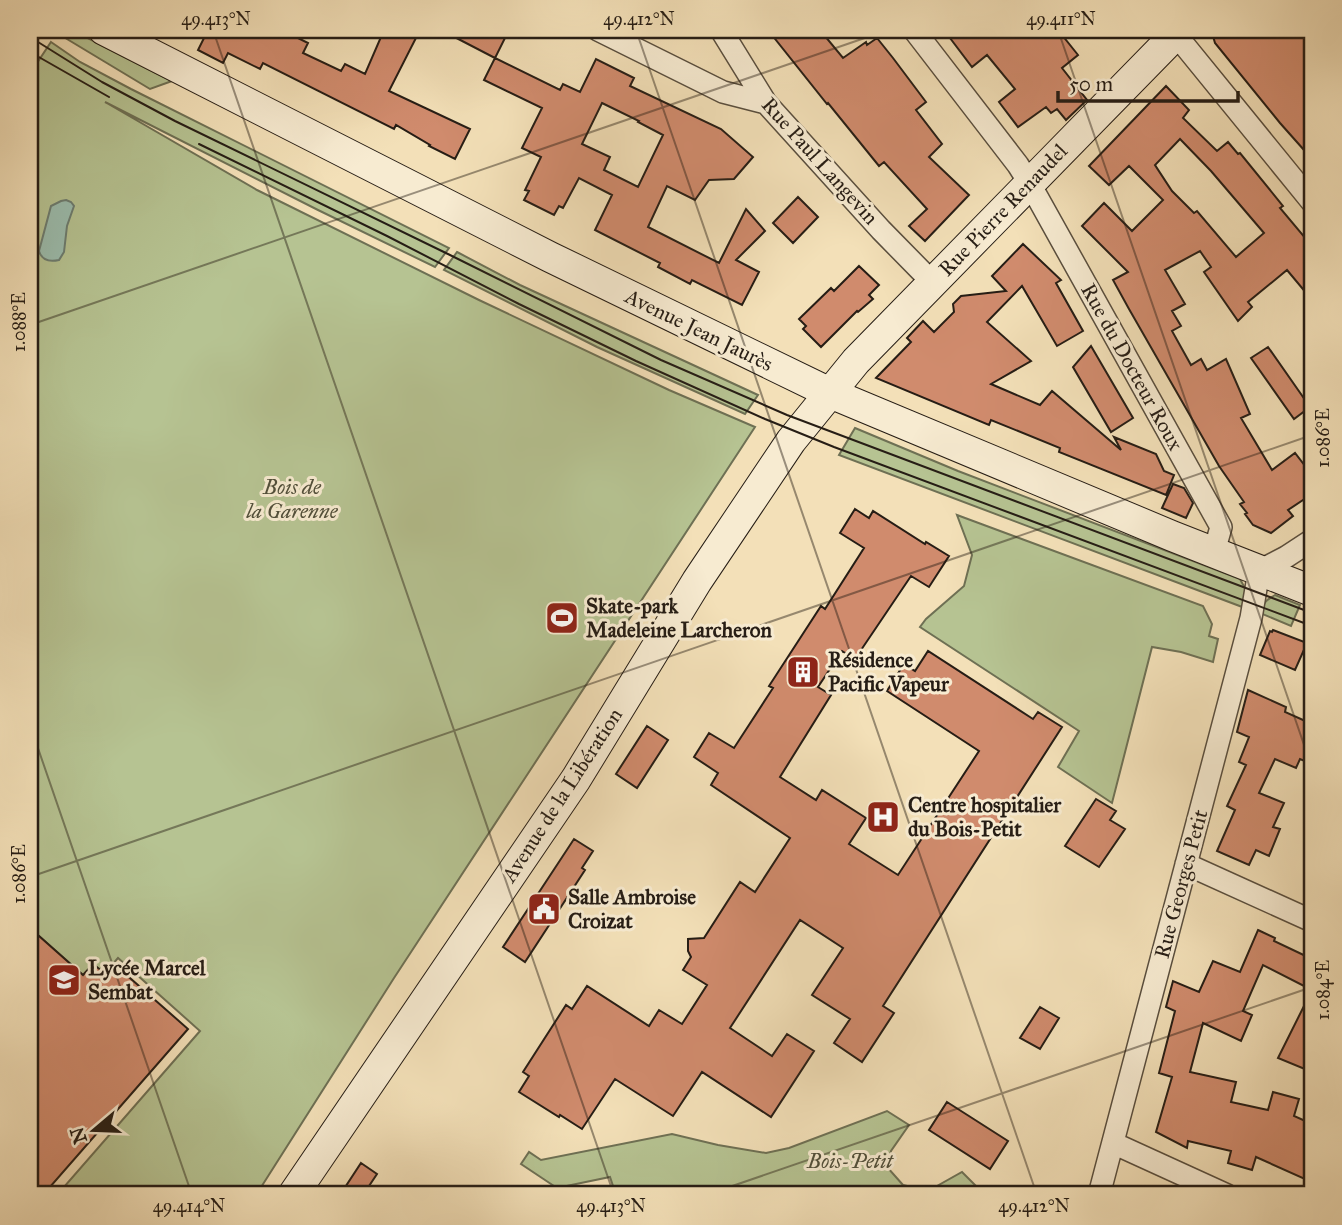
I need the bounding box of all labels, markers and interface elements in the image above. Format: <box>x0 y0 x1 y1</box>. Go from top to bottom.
text: 49.413°N <box>181 8 251 30</box>
text: 49.412°N <box>603 8 675 30</box>
text: 49.411°N <box>1026 8 1096 30</box>
scale bar <box>1058 60 1239 104</box>
text: 50 m <box>1069 71 1114 97</box>
street label: Rue Paul Langevin <box>756 92 884 230</box>
street label: Rue Pierre Renaudel <box>933 138 1073 282</box>
street label: Rue du Docteur Roux <box>1075 279 1189 456</box>
street label: Avenue Jean Jaurès <box>620 283 777 377</box>
text: 1.088°E <box>8 292 30 352</box>
text: 1.086°E <box>1312 408 1334 468</box>
park label: Bois de la Garenne <box>245 474 339 524</box>
place label: Skate-park Madeleine Larcheron <box>586 593 772 643</box>
sports icon: Skate-park Madeleine Larcheron <box>543 599 581 637</box>
place label: Résidence Pacific Vapeur <box>828 647 950 697</box>
building icon: Résidence Pacific Vapeur <box>784 653 822 691</box>
street label: Avenue de la Libération <box>495 703 628 888</box>
place label: Centre hospitalier du Bois-Petit <box>908 792 1062 842</box>
hospital icon: Centre hospitalier du Bois-Petit <box>864 798 902 836</box>
street label: Rue Georges Petit <box>1149 806 1214 961</box>
text: 1.086°E <box>8 844 30 904</box>
place label: Salle Ambroise Croizat <box>568 884 696 934</box>
public building icon: Salle Ambroise Croizat <box>525 890 563 928</box>
place label: Lycée Marcel Sembat <box>88 955 207 1005</box>
text: 1.084°E <box>1312 960 1334 1020</box>
school or university icon: Lycée Marcel Sembat <box>45 961 83 999</box>
north arrow <box>60 1096 130 1166</box>
text: N <box>65 1124 92 1147</box>
park label: Bois-Petit <box>806 1148 894 1174</box>
text: 49.414°N <box>153 1195 225 1217</box>
text: 49.413°N <box>576 1195 646 1217</box>
text: 49.412°N <box>998 1195 1070 1217</box>

